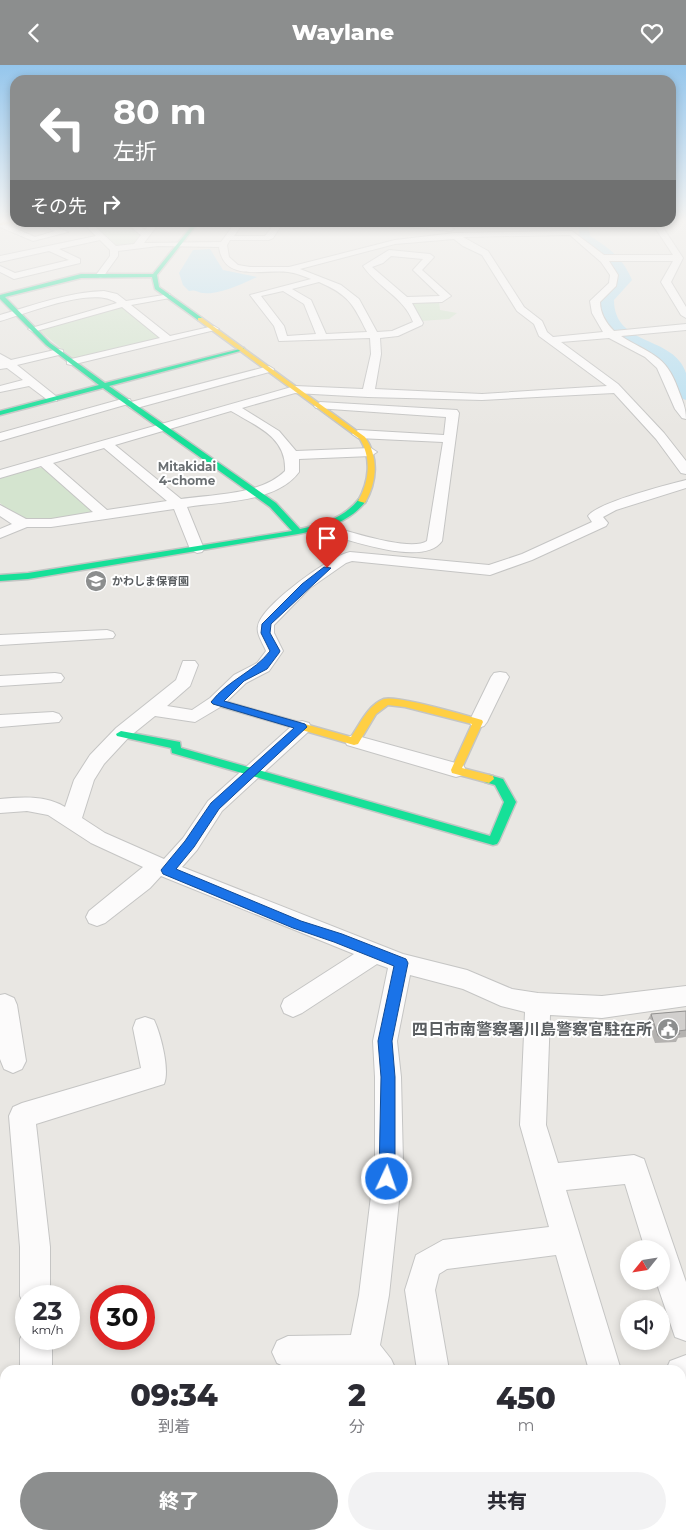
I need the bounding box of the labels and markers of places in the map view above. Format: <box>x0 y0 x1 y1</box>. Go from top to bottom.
pin <box>306 517 348 568</box>
school or university icon: かわしま保育園 <box>84 569 108 593</box>
place label: かわしま保育園 <box>112 574 189 588</box>
public building icon: 四日市南警察署川島警察官駐在所 <box>656 1017 680 1041</box>
place label: 四日市南警察署川島警察官駐在所 <box>412 1020 652 1039</box>

